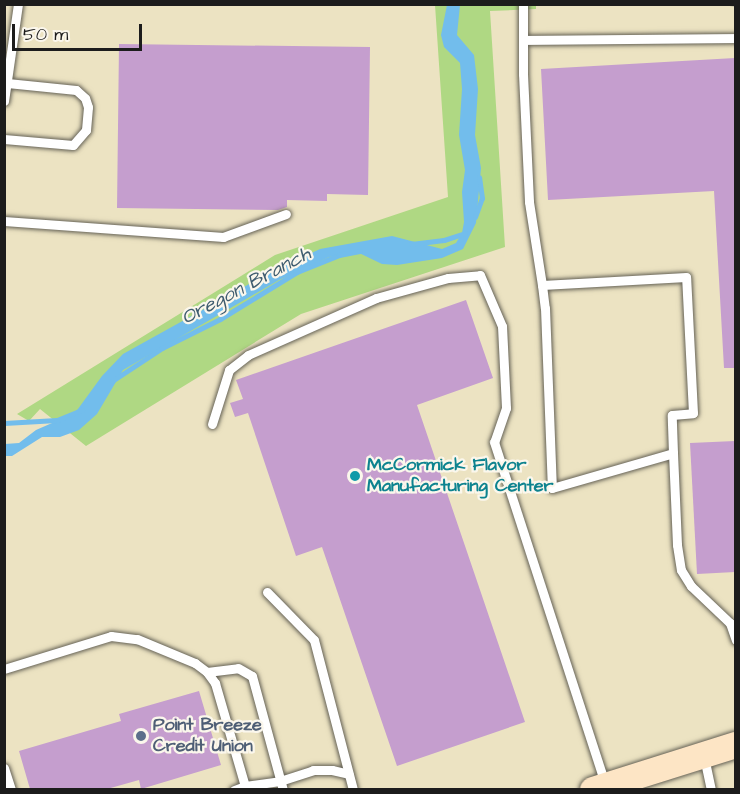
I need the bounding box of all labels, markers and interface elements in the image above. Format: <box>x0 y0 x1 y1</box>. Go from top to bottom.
scale bar <box>15 12 146 50</box>
text: 50 m <box>23 22 68 47</box>
water label: Oregon Branch <box>177 242 315 330</box>
place label: McCormick Flavor Manufacturing Center <box>367 455 553 498</box>
marker: McCormick Flavor Manufacturing Center <box>348 469 362 483</box>
place label: Point Breeze Credit Union <box>153 715 262 758</box>
marker: Point Breeze Credit Union <box>134 729 148 743</box>

